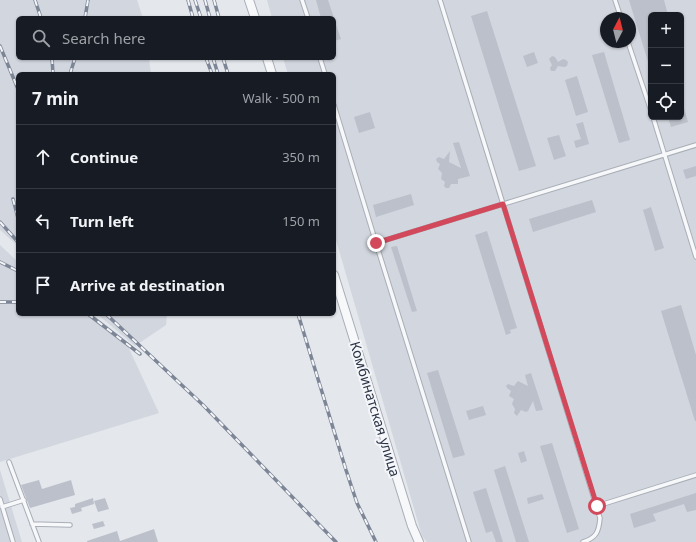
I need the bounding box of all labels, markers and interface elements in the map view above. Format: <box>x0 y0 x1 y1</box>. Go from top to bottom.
north arrow <box>600 12 636 48</box>
map controls <box>648 12 684 120</box>
button: + <box>648 12 684 48</box>
search box <box>16 16 336 60</box>
icon: search <box>30 27 52 49</box>
text: Search here <box>62 28 145 48</box>
button: − <box>648 48 684 84</box>
button: locate <box>648 84 684 120</box>
text: 7 min <box>32 87 79 110</box>
text: Walk · 500 m <box>242 89 320 107</box>
icon: ahead <box>32 146 54 168</box>
text: Continue <box>70 147 138 167</box>
text: 350 m <box>282 148 320 166</box>
icon: left <box>32 210 54 232</box>
text: Turn left <box>70 211 134 231</box>
text: 150 m <box>282 212 320 230</box>
route end <box>367 234 385 252</box>
icon: arrive <box>32 274 54 296</box>
text: Arrive at destination <box>70 275 225 295</box>
street label: Комбинатская улица <box>346 339 405 479</box>
route start <box>588 497 606 515</box>

